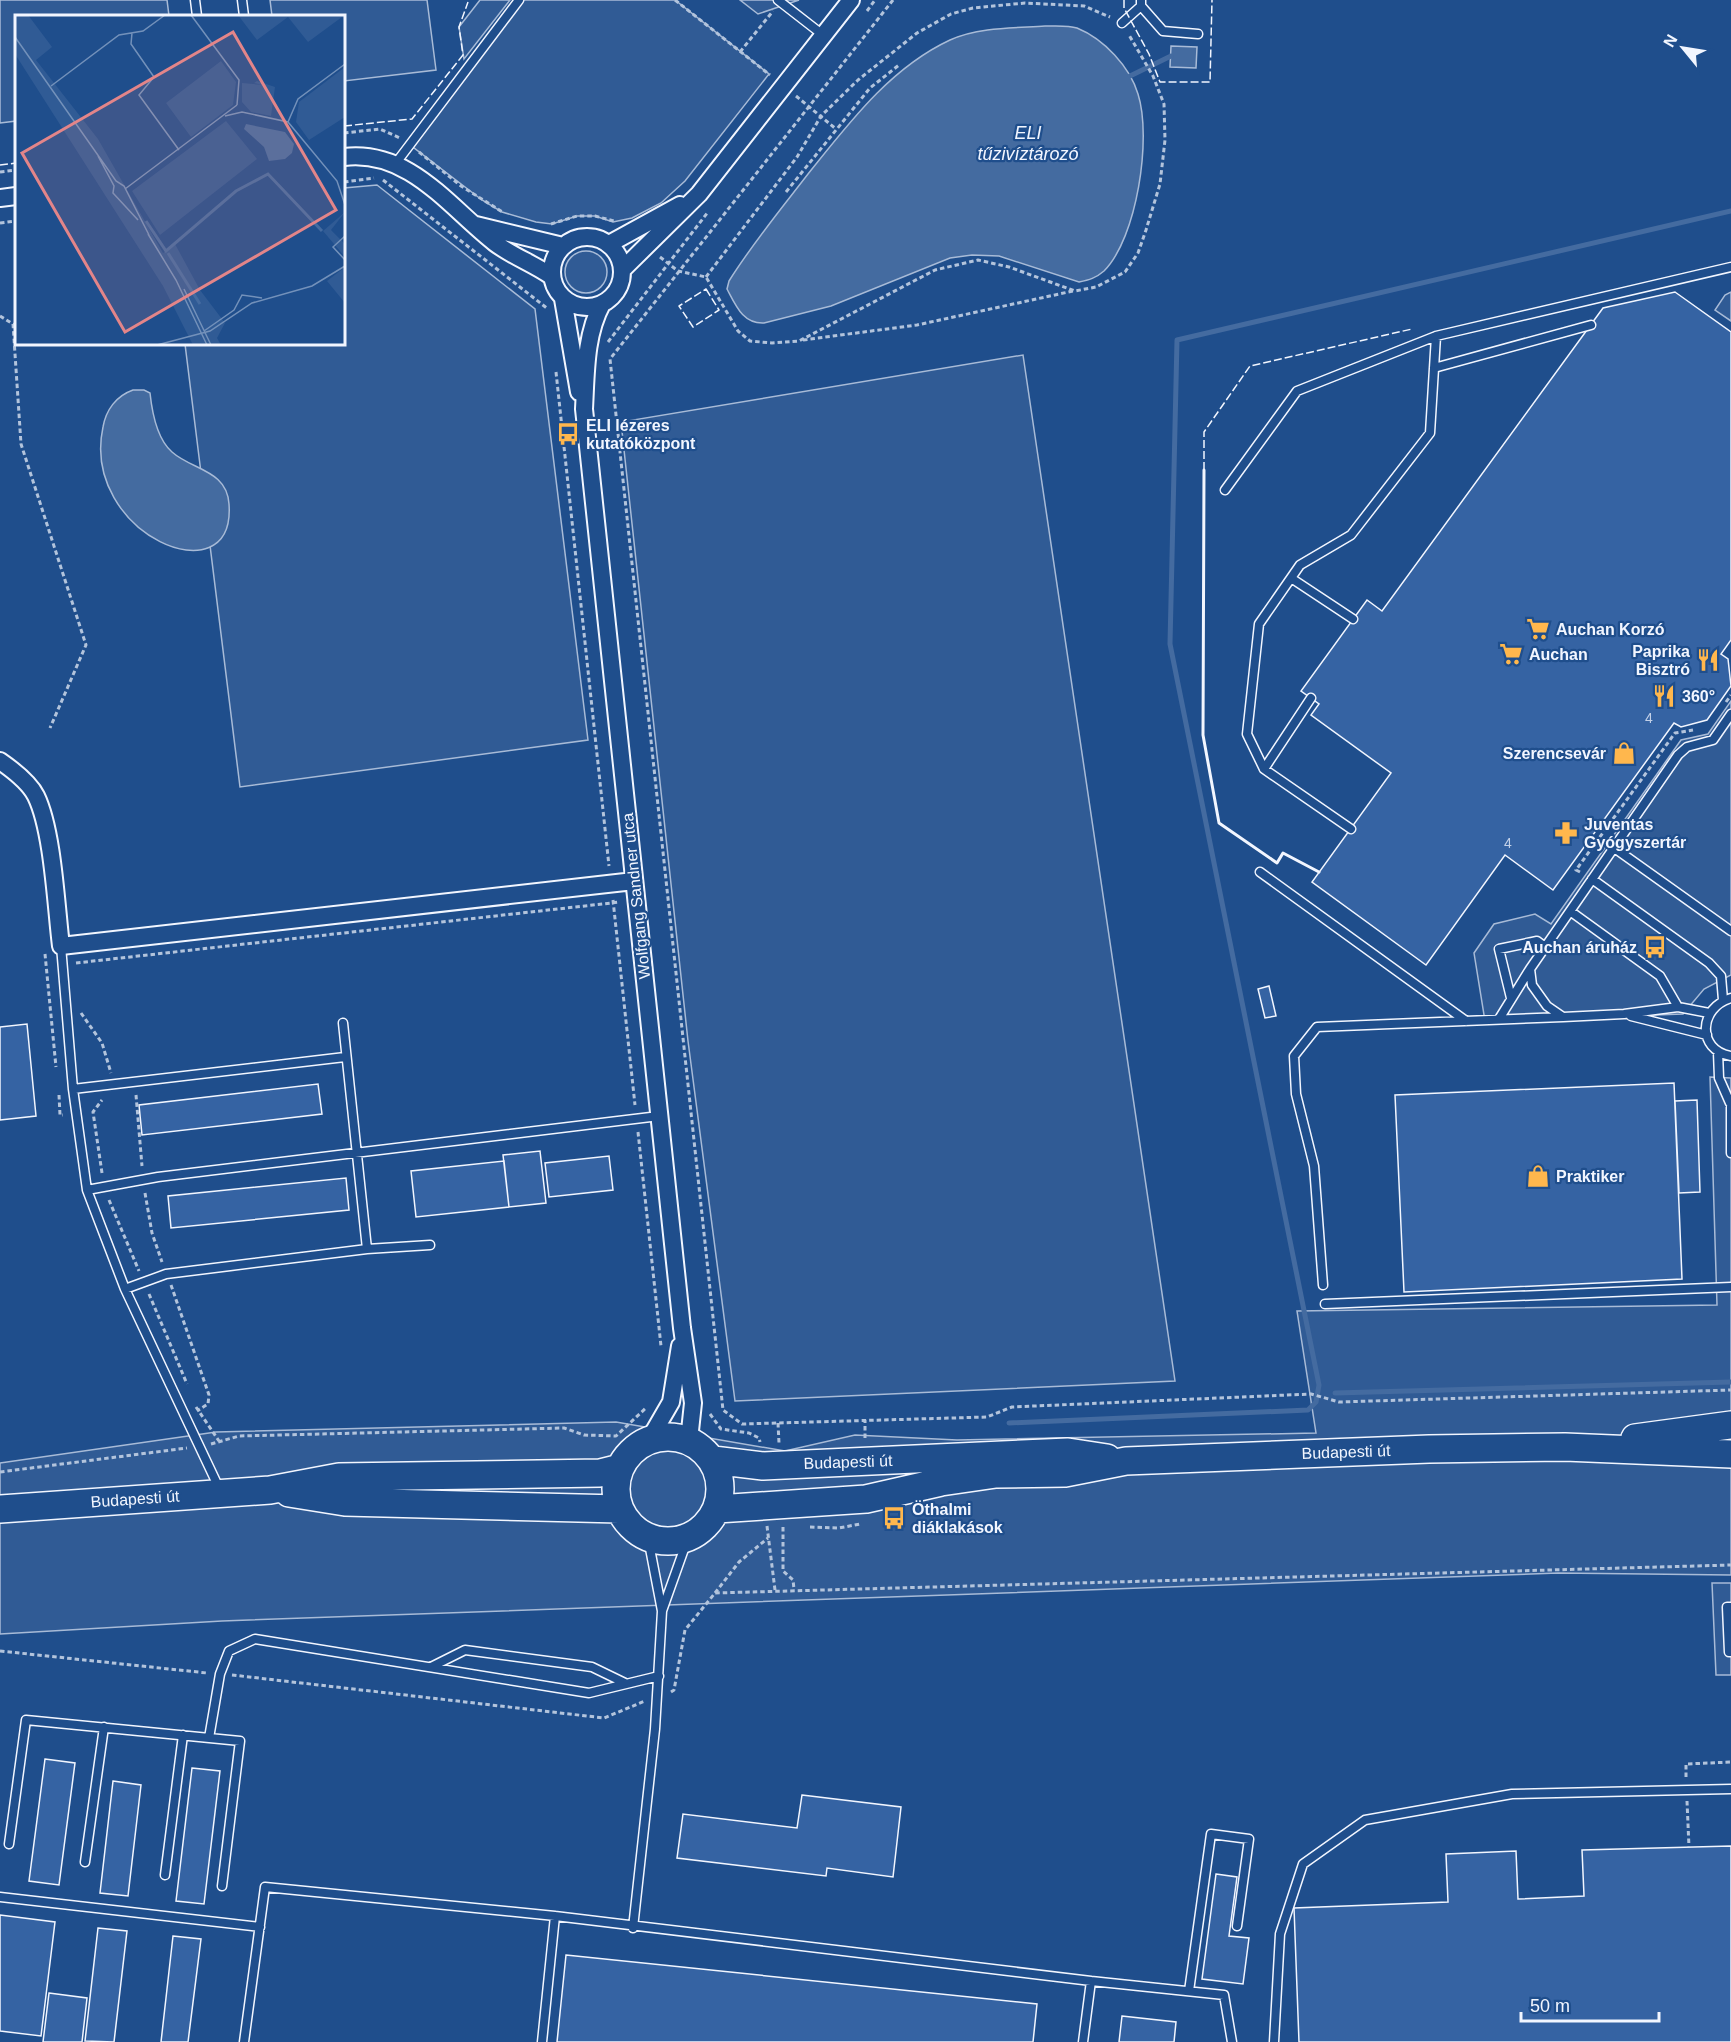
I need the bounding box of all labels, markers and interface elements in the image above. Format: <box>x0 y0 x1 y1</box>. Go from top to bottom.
inset map <box>15 15 345 345</box>
north arrow <box>1653 18 1713 78</box>
text: N <box>1660 31 1681 50</box>
water label: ELI tűzivíztározó <box>977 123 1079 164</box>
place label: ELI lézeres kutatóközpont <box>586 417 696 452</box>
bus stop icon: ELI lézeres kutatóközpont <box>555 421 581 447</box>
supermarket icon: Auchan Korzó <box>1525 616 1551 642</box>
place label: Auchan Korzó <box>1556 621 1665 638</box>
supermarket icon: Auchan <box>1498 641 1524 667</box>
place label: Paprika Bisztró <box>1632 643 1690 678</box>
place label: Auchan <box>1529 646 1588 663</box>
restaurant icon: Paprika Bisztró <box>1695 647 1721 673</box>
restaurant icon: 360° <box>1651 683 1677 709</box>
place label: 360° <box>1682 688 1715 705</box>
house number: 4 <box>1645 710 1653 726</box>
shop icon: Szerencsevár <box>1611 740 1637 766</box>
place label: Szerencsevár <box>1503 745 1606 762</box>
street label: Wolfgang Sandner utca <box>619 812 653 980</box>
place label: Juventas Gyógyszertár <box>1584 816 1686 851</box>
pharmacy icon: Juventas Gyógyszertár <box>1553 820 1579 846</box>
house number: 4 <box>1504 835 1512 851</box>
bus stop icon: Auchan áruház <box>1642 934 1668 960</box>
place label: Auchan áruház <box>1522 939 1637 956</box>
shop icon: Praktiker <box>1525 1163 1551 1189</box>
place label: Praktiker <box>1556 1168 1625 1185</box>
street label: Budapesti út <box>1301 1442 1391 1462</box>
street label: Budapesti út <box>803 1452 893 1472</box>
street label: Budapesti út <box>90 1487 181 1511</box>
place label: Öthalmi diáklakások <box>912 1500 1003 1536</box>
bus stop icon: Öthalmi diáklakások <box>881 1505 907 1531</box>
scale bar <box>1521 1985 1659 2023</box>
text: 50 m <box>1530 1996 1570 2016</box>

